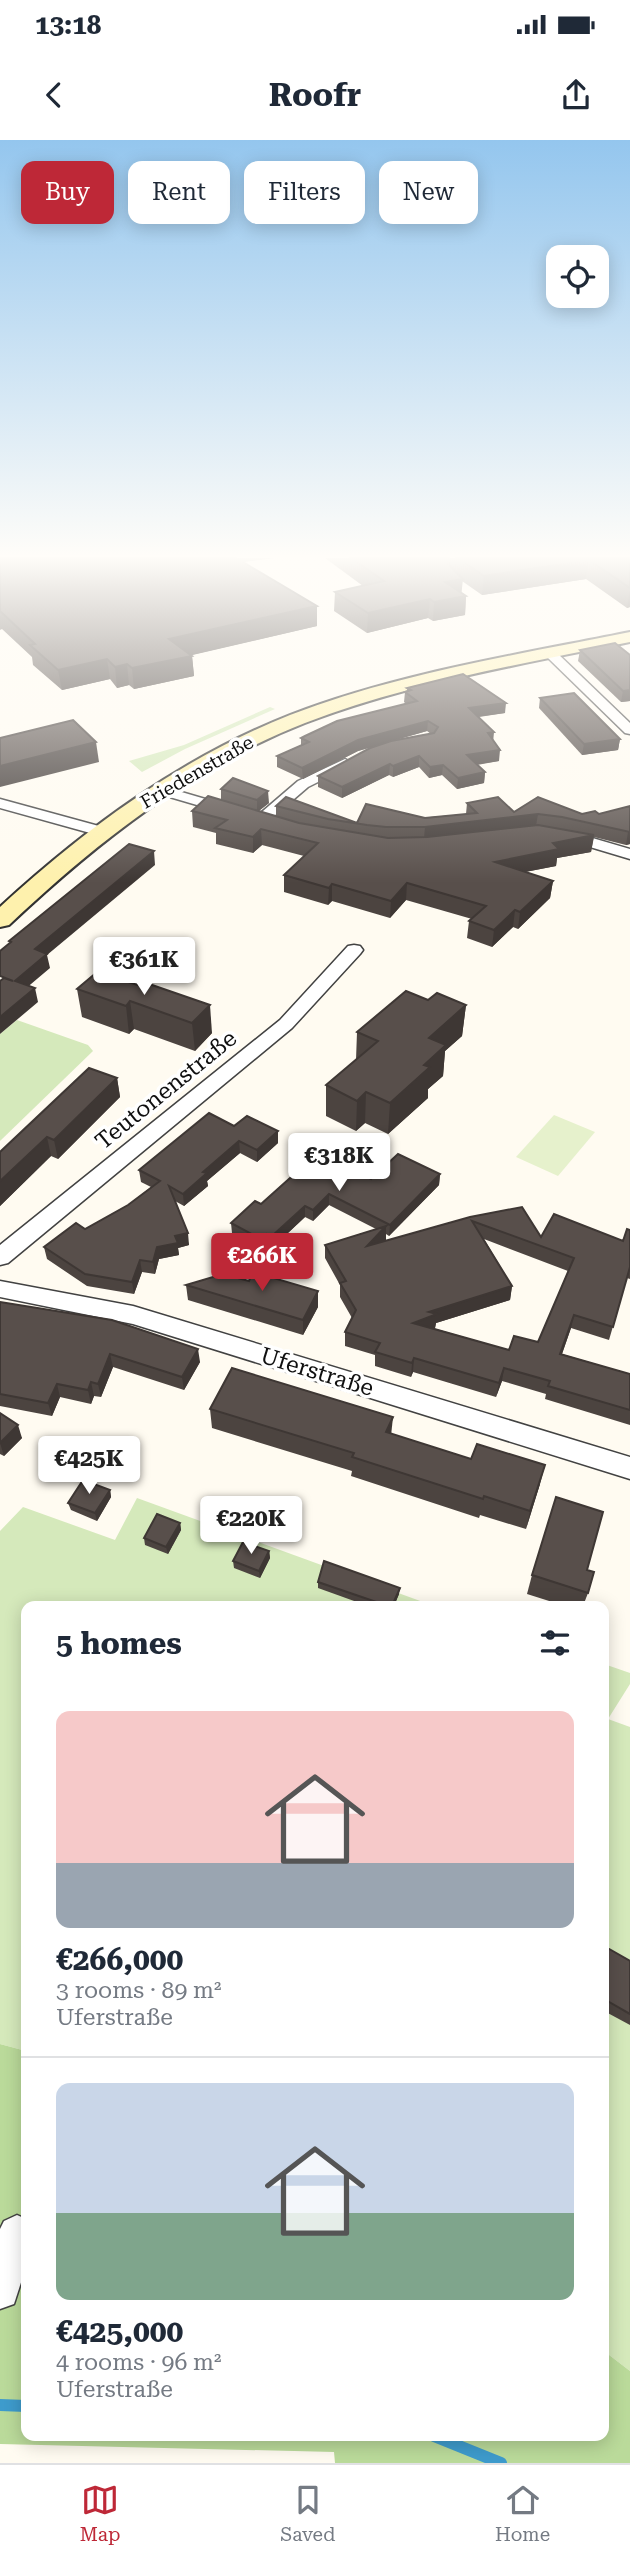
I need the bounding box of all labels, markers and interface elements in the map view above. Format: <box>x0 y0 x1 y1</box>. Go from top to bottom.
text: 13:18 <box>35 10 101 40</box>
icon: back <box>35 76 73 114</box>
text: Roofr <box>269 76 361 114</box>
icon: share <box>557 76 595 114</box>
chip: Buy <box>21 161 114 224</box>
chip: Rent <box>128 161 230 224</box>
chip: Filters <box>244 161 365 224</box>
chip: New <box>379 161 478 224</box>
map controls <box>546 245 609 308</box>
button: locate <box>546 245 609 308</box>
street label: Friedenstraße <box>136 730 258 814</box>
pin: €361K <box>95 938 193 997</box>
text: €361K <box>109 946 179 973</box>
street label: Teutonenstraße <box>90 1025 242 1155</box>
pin: €318K <box>290 1133 388 1193</box>
text: €318K <box>304 1142 374 1169</box>
pin: €266K <box>213 1234 311 1293</box>
text: €266K <box>227 1242 297 1269</box>
street label: Uferstraße <box>257 1342 377 1402</box>
pin: €425K <box>40 1436 138 1496</box>
text: €425K <box>54 1445 124 1472</box>
pin: €220K <box>202 1496 300 1556</box>
text: €220K <box>216 1505 286 1532</box>
icon: filters <box>536 1624 574 1662</box>
text: 5 homes <box>56 1626 182 1661</box>
icon: home <box>252 1756 378 1882</box>
text: €266,000 <box>56 1942 183 1977</box>
text: 3 rooms · 89 m² <box>56 1977 222 2004</box>
text: Uferstraße <box>56 2004 173 2031</box>
icon: home <box>252 2128 378 2254</box>
text: €425,000 <box>56 2314 183 2349</box>
text: 4 rooms · 96 m² <box>56 2349 222 2376</box>
text: Uferstraße <box>56 2376 173 2403</box>
tab: Map <box>80 2481 121 2546</box>
tab: Saved <box>280 2481 335 2546</box>
tab: Home <box>495 2481 550 2546</box>

